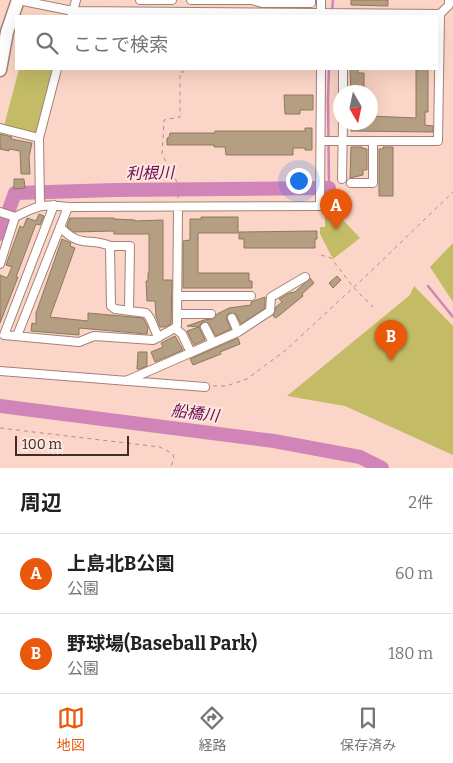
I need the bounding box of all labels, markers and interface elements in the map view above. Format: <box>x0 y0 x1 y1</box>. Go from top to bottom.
search box <box>15 15 438 70</box>
icon: search <box>33 29 61 57</box>
text: ここで検索 <box>73 33 168 56</box>
north arrow <box>333 85 378 130</box>
water label: 利根川 <box>126 163 176 183</box>
your location <box>286 168 312 194</box>
pin: A <box>320 189 352 230</box>
pin: B <box>375 320 407 361</box>
water label: 船橋川 <box>170 401 222 426</box>
scale bar <box>15 433 129 456</box>
text: 100 m <box>22 436 62 453</box>
text: 周辺 <box>20 490 62 516</box>
text: 2件 <box>408 493 433 512</box>
text: 上島北B公園 <box>67 552 174 575</box>
text: A <box>30 564 42 583</box>
text: 60 m <box>395 564 433 583</box>
text: 公園 <box>67 579 99 598</box>
text: 野球場(Baseball Park) <box>67 632 257 655</box>
text: B <box>31 644 41 663</box>
text: 180 m <box>388 644 433 663</box>
text: 公園 <box>67 659 99 678</box>
tab: 地図 <box>57 704 85 754</box>
tab: 経路 <box>198 704 226 754</box>
tab: 保存済み <box>340 704 396 754</box>

